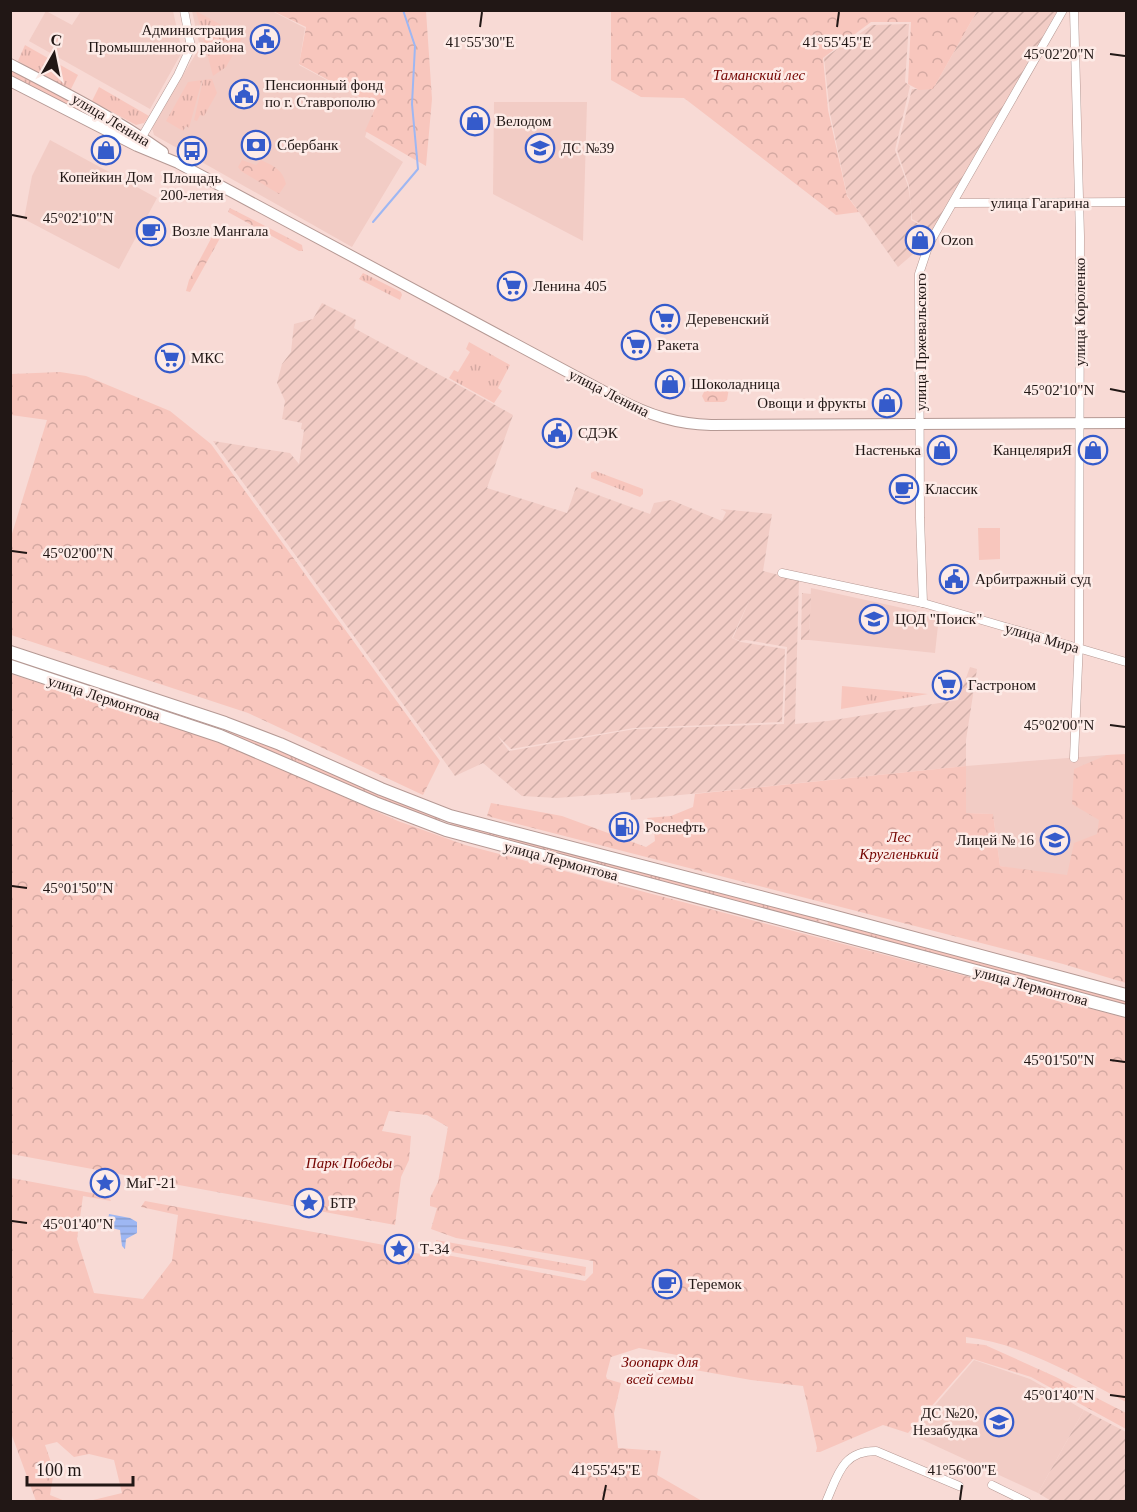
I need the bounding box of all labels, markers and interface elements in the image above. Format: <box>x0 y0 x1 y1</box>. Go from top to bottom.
place label: Администрация Промышленного района <box>88 22 244 55</box>
public building icon: Администрация Промышленного района <box>249 23 281 55</box>
north arrow <box>24 24 84 84</box>
text: С <box>49 30 63 49</box>
text: 41°55'30"E <box>446 34 515 50</box>
text: 41°55'45"E <box>803 34 872 50</box>
text: 45°02'20"N <box>1024 46 1094 62</box>
park label: Таманский лес <box>713 67 805 83</box>
place label: Пенсионный фонд по г. Ставрополю <box>265 77 384 110</box>
public building icon: Пенсионный фонд по г. Ставрополю <box>228 78 260 110</box>
street label: улица Ленина <box>69 90 153 150</box>
shop icon: Велодом <box>459 105 491 137</box>
place label: Велодом <box>496 113 552 129</box>
bank icon: Сбербанк <box>240 129 272 161</box>
school or university icon: ДС №39 <box>524 132 556 164</box>
shop icon: Копейкин Дом <box>90 134 122 166</box>
bus stop icon: Площадь 200-летия <box>176 135 208 167</box>
place label: Сбербанк <box>277 137 339 153</box>
place label: ДС №39 <box>561 140 614 156</box>
place label: Копейкин Дом <box>59 169 153 185</box>
place label: Площадь 200-летия <box>160 170 224 203</box>
street label: улица Гагарина <box>991 195 1090 211</box>
text: 45°02'10"N <box>43 210 113 226</box>
cafe icon: Возле Мангала <box>135 215 167 247</box>
place label: Возле Мангала <box>172 223 269 239</box>
shop icon: Ozon <box>904 224 936 256</box>
place label: Ozon <box>941 232 974 248</box>
street label: улица Короленко <box>1072 258 1088 366</box>
supermarket icon: Ленина 405 <box>496 270 528 302</box>
street label: улица Пржевальского <box>913 273 929 411</box>
place label: Ленина 405 <box>533 278 607 294</box>
supermarket icon: Деревенский <box>649 303 681 335</box>
place label: Деревенский <box>686 311 769 327</box>
supermarket icon: Ракета <box>620 329 652 361</box>
place label: Ракета <box>657 337 699 353</box>
supermarket icon: МКС <box>154 342 186 374</box>
place label: МКС <box>191 350 224 366</box>
street label: улица Ленина <box>566 366 652 420</box>
shop icon: Шоколадница <box>654 368 686 400</box>
place label: Шоколадница <box>691 376 780 392</box>
text: 45°02'10"N <box>1024 382 1094 398</box>
shop icon: Овощи и фрукты <box>871 387 903 419</box>
place label: Овощи и фрукты <box>757 395 866 411</box>
public building icon: СДЭК <box>541 417 573 449</box>
place label: СДЭК <box>578 425 619 441</box>
shop icon: Настенька <box>926 434 958 466</box>
shop icon: КанцеляриЯ <box>1077 434 1109 466</box>
place label: Настенька <box>855 442 921 458</box>
place label: КанцеляриЯ <box>993 442 1072 458</box>
cafe icon: Классик <box>888 473 920 505</box>
place label: Классик <box>925 481 978 497</box>
text: 45°02'00"N <box>43 545 113 561</box>
public building icon: Арбитражный суд <box>938 563 970 595</box>
place label: Арбитражный суд <box>975 571 1091 587</box>
school or university icon: ЦОД "Поиск" <box>858 603 890 635</box>
place label: ЦОД "Поиск" <box>895 611 982 627</box>
street label: улица Мира <box>1003 620 1081 656</box>
supermarket icon: Гастроном <box>931 669 963 701</box>
street label: улица Лермонтова <box>46 672 163 724</box>
place label: Гастроном <box>968 677 1037 693</box>
text: 45°02'00"N <box>1024 717 1094 733</box>
fuel station icon: Роснефть <box>608 811 640 843</box>
place label: Роснефть <box>645 819 706 835</box>
school or university icon: Лицей № 16 <box>1039 824 1071 856</box>
park label: Лес Кругленький <box>858 829 939 862</box>
place label: Лицей № 16 <box>956 832 1034 848</box>
street label: улица Лермонтова <box>502 838 620 884</box>
text: 45°01'50"N <box>43 880 113 896</box>
street label: улица Лермонтова <box>972 963 1090 1009</box>
text: 45°01'50"N <box>1024 1052 1094 1068</box>
park label: Парк Победы <box>305 1155 392 1171</box>
place icon: МиГ-21 <box>89 1167 121 1199</box>
place label: МиГ-21 <box>126 1175 176 1191</box>
place icon: БТР <box>293 1187 325 1219</box>
place label: БТР <box>330 1195 356 1211</box>
text: 45°01'40"N <box>43 1216 113 1232</box>
place icon: Т-34 <box>383 1233 415 1265</box>
place label: Т-34 <box>420 1241 450 1257</box>
cafe icon: Теремок <box>651 1268 683 1300</box>
place label: Теремок <box>688 1276 742 1292</box>
park label: Зоопарк для всей семьи <box>622 1354 698 1387</box>
text: 45°01'40"N <box>1024 1387 1094 1403</box>
place label: ДС №20, Незабудка <box>913 1405 978 1438</box>
school or university icon: ДС №20, Незабудка <box>983 1406 1015 1438</box>
scale bar <box>27 1449 134 1487</box>
text: 100 m <box>36 1460 82 1480</box>
text: 41°55'45"E <box>572 1462 641 1478</box>
text: 41°56'00"E <box>928 1462 997 1478</box>

